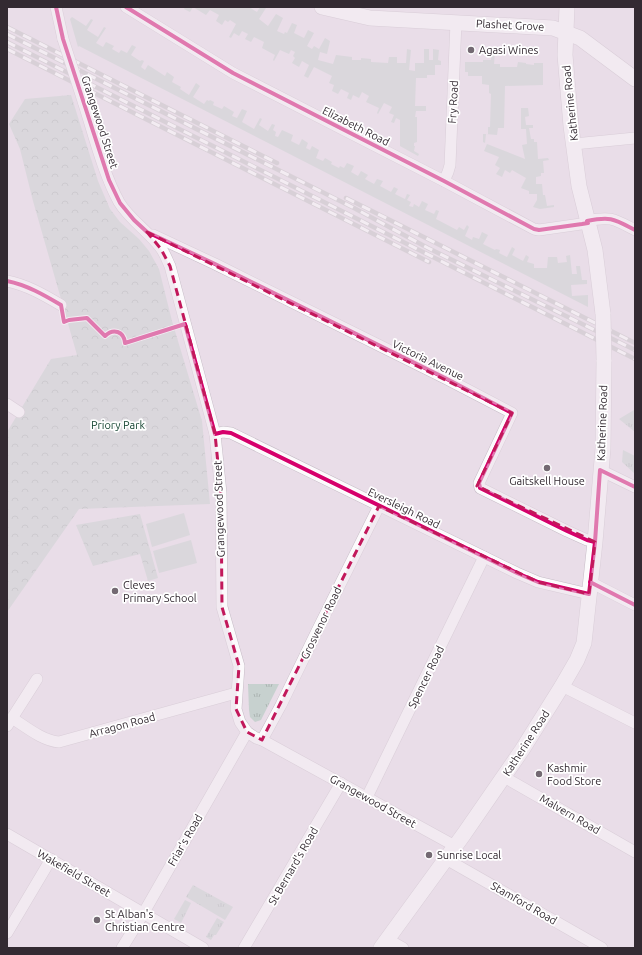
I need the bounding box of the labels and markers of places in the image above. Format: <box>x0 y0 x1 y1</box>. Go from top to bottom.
place label: Agasi Wines <box>479 44 539 56</box>
marker: Agasi Wines <box>466 45 476 55</box>
marker: Gaitskell House <box>542 463 552 473</box>
place label: Gaitskell House <box>509 475 585 487</box>
place label: Cleves Primary School <box>123 579 197 604</box>
marker: Cleves Primary School <box>110 586 120 596</box>
place label: Kashmir Food Store <box>547 762 601 787</box>
marker: Kashmir Food Store <box>534 769 544 779</box>
place label: Sunrise Local <box>437 849 501 861</box>
marker: Sunrise Local <box>424 850 434 860</box>
place label: St Alban's Christian Centre <box>105 908 185 933</box>
marker: St Alban's Christian Centre <box>92 915 102 925</box>

